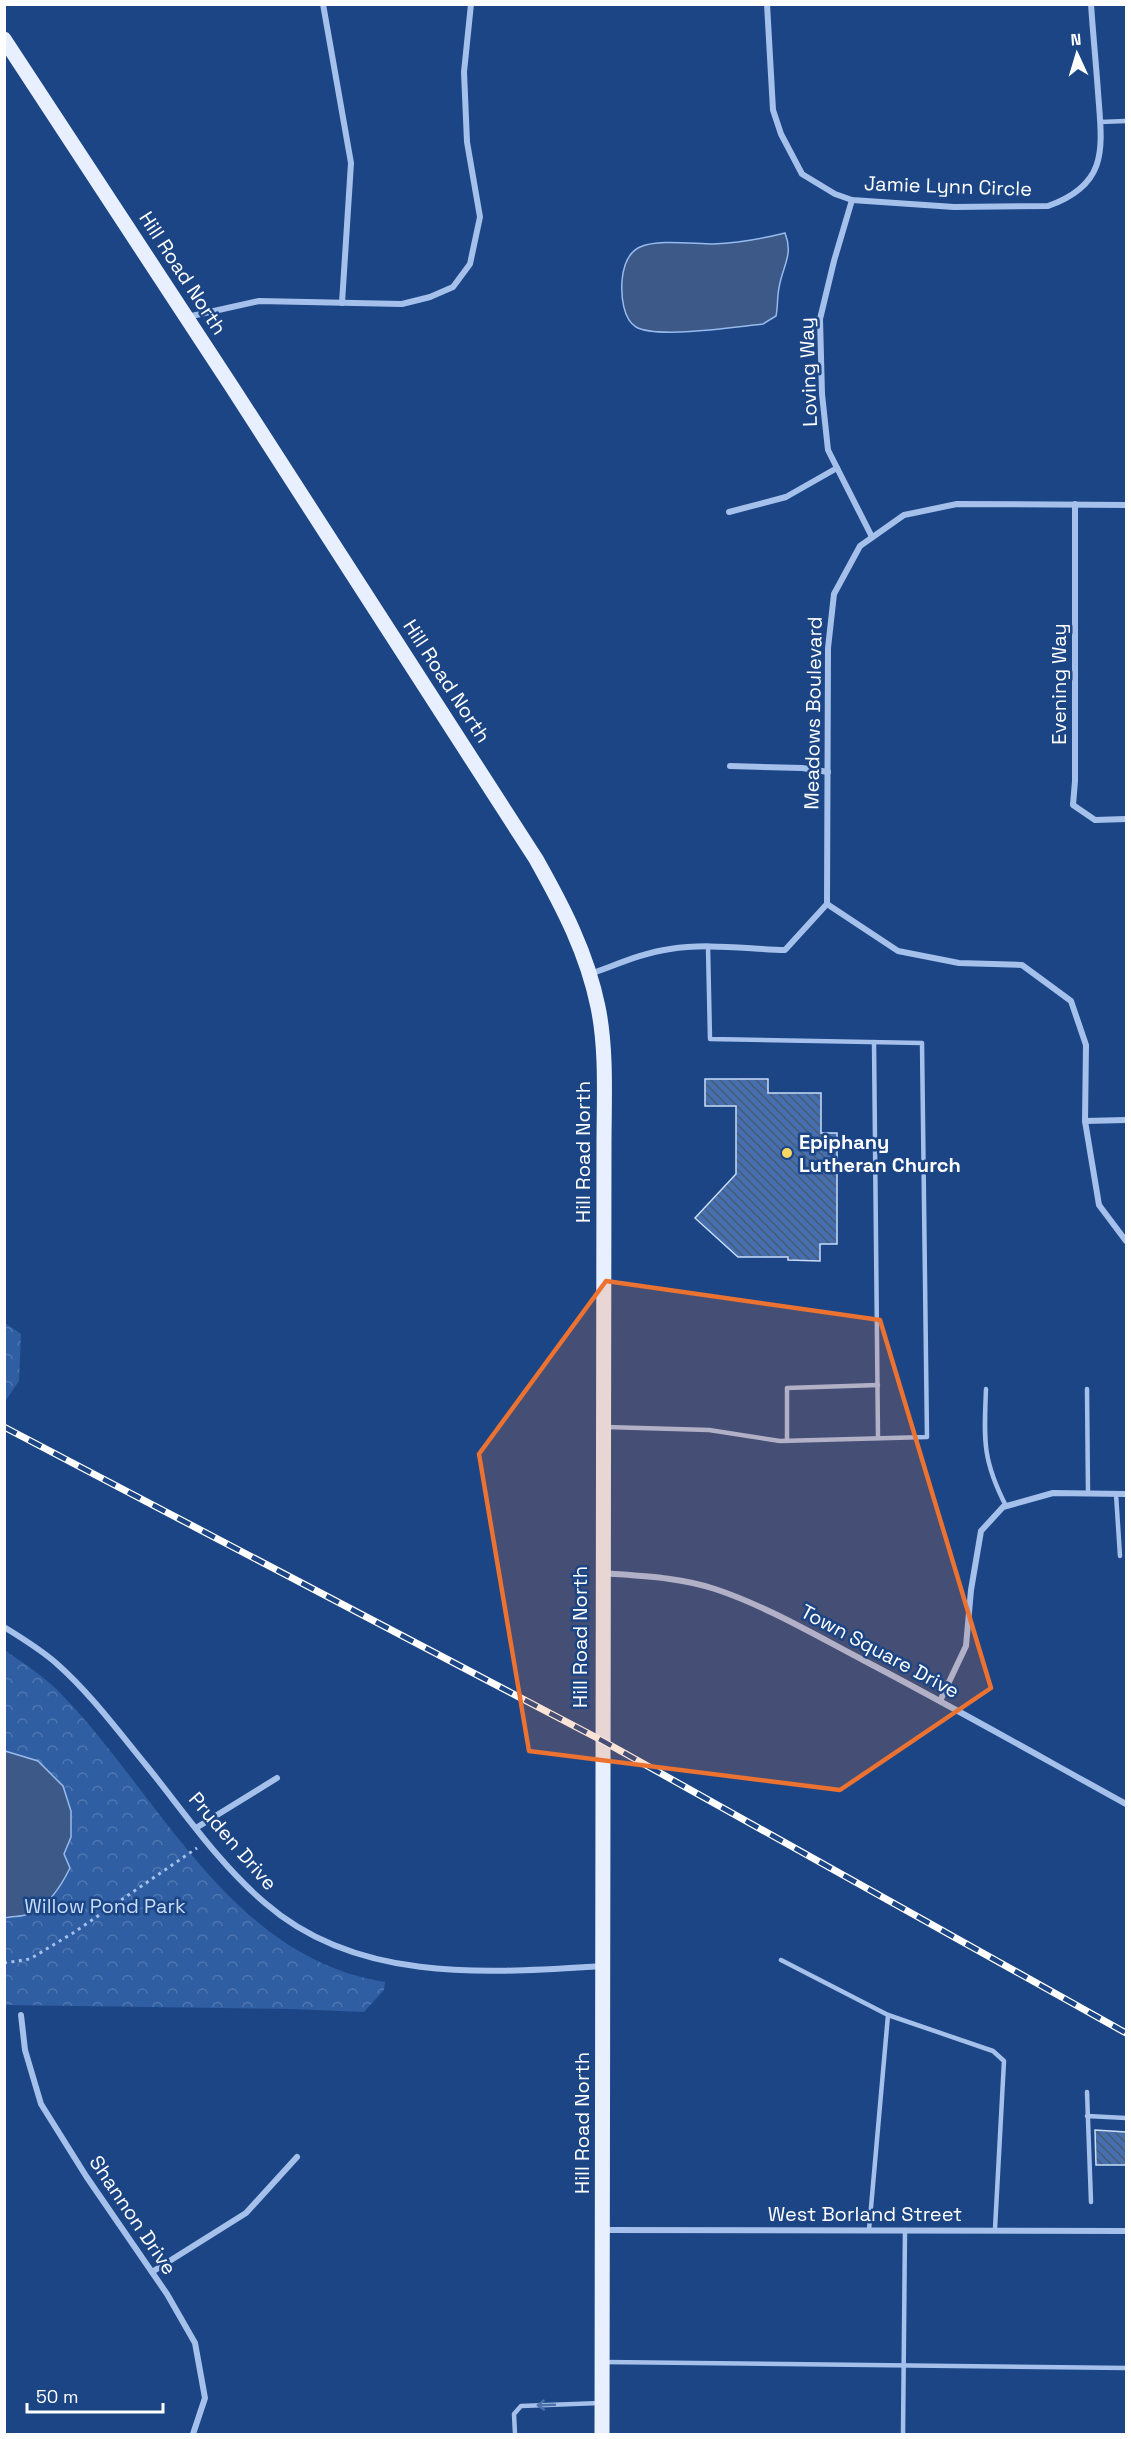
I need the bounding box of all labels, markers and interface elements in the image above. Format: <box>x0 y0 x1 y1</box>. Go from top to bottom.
north arrow <box>1047 24 1107 84</box>
text: N <box>1070 29 1082 50</box>
street label: Jamie Lynn Circle <box>863 170 1033 202</box>
street label: Hill Road North <box>133 206 233 340</box>
street label: Loving Way <box>793 317 823 427</box>
street label: Hill Road North <box>397 614 497 748</box>
street label: Meadows Boulevard <box>798 616 828 810</box>
street label: Evening Way <box>1046 623 1072 745</box>
street label: Hill Road North <box>570 1081 596 1223</box>
place label: Epiphany Lutheran Church <box>799 1129 961 1178</box>
marker: Epiphany Lutheran Church <box>780 1146 794 1160</box>
street label: Hill Road North <box>567 1566 593 1708</box>
street label: Town Square Drive <box>796 1598 964 1704</box>
street label: Pruden Drive <box>183 1786 283 1896</box>
park label: Willow Pond Park <box>24 1893 186 1919</box>
street label: Hill Road North <box>569 2052 595 2194</box>
street label: Shannon Drive <box>84 2150 182 2280</box>
street label: West Borland Street <box>768 2201 962 2227</box>
scale bar <box>27 2376 164 2414</box>
text: 50 m <box>36 2385 78 2408</box>
one-way arrow <box>537 2399 557 2411</box>

